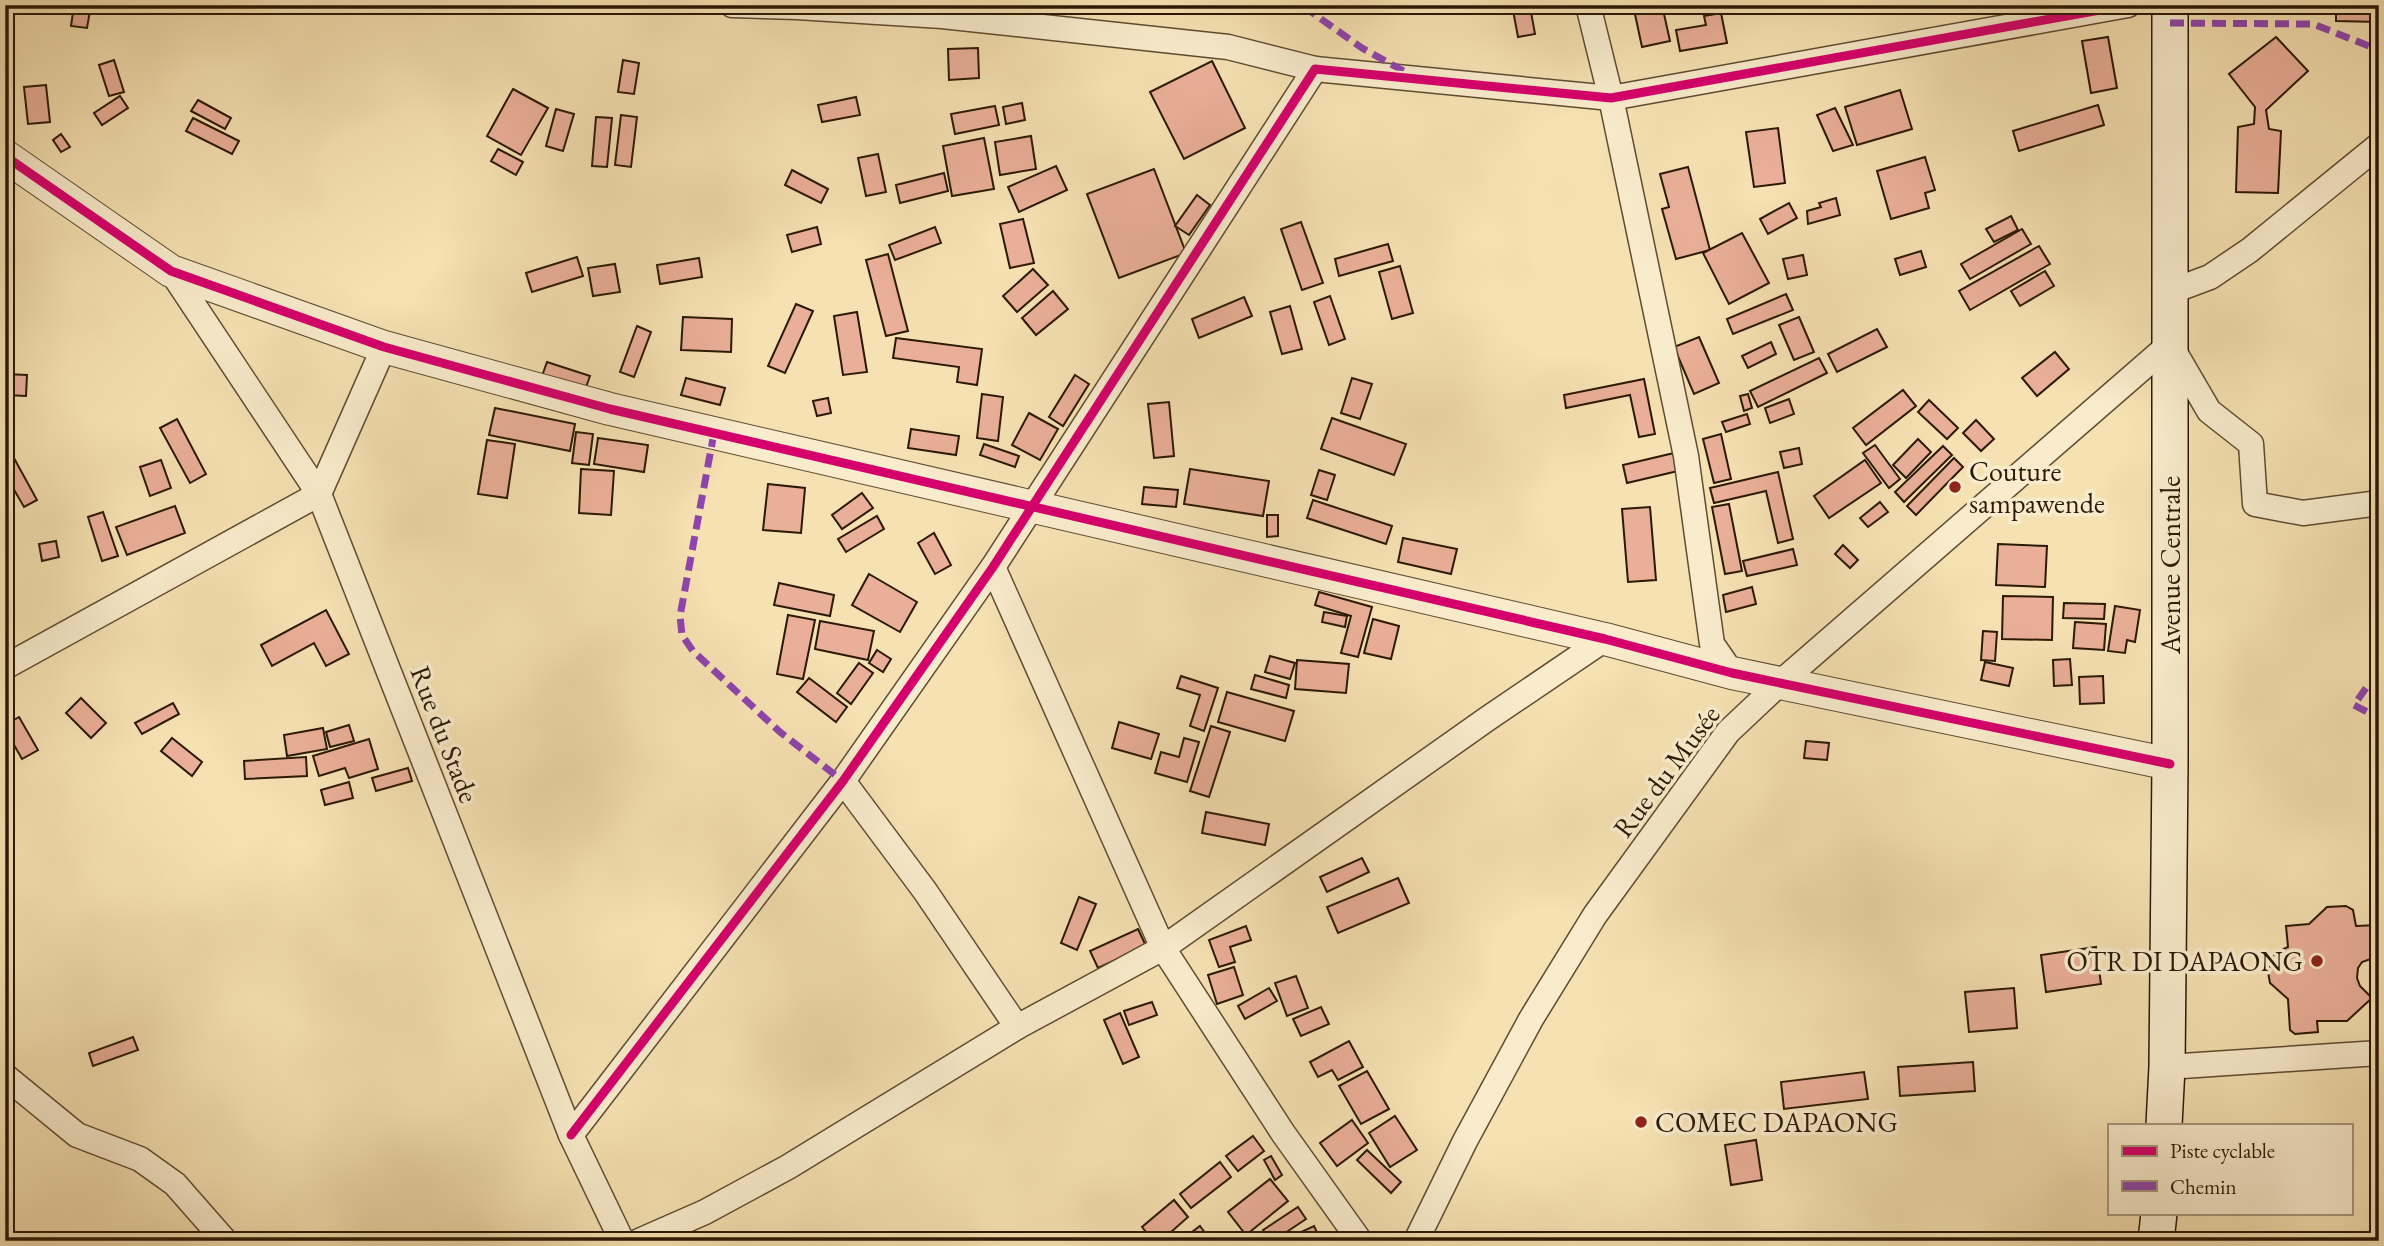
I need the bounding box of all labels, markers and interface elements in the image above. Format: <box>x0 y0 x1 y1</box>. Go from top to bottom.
place label: Couture sampawende <box>1969 453 2105 521</box>
street label: Avenue Centrale <box>2152 476 2188 655</box>
marker: Couture sampawende <box>1947 479 1963 495</box>
street label: Rue du Stade <box>402 660 488 808</box>
street label: Rue du Musée <box>1605 698 1727 844</box>
place label: OTR DI DAPAONG <box>2067 943 2303 979</box>
marker: OTR DI DAPAONG <box>2309 953 2325 969</box>
place label: COMEC DAPAONG <box>1655 1104 1898 1140</box>
marker: COMEC DAPAONG <box>1633 1114 1649 1130</box>
legend <box>2108 1124 2352 1214</box>
text: Piste cyclable <box>2170 1137 2275 1164</box>
text: Chemin <box>2170 1173 2237 1200</box>

